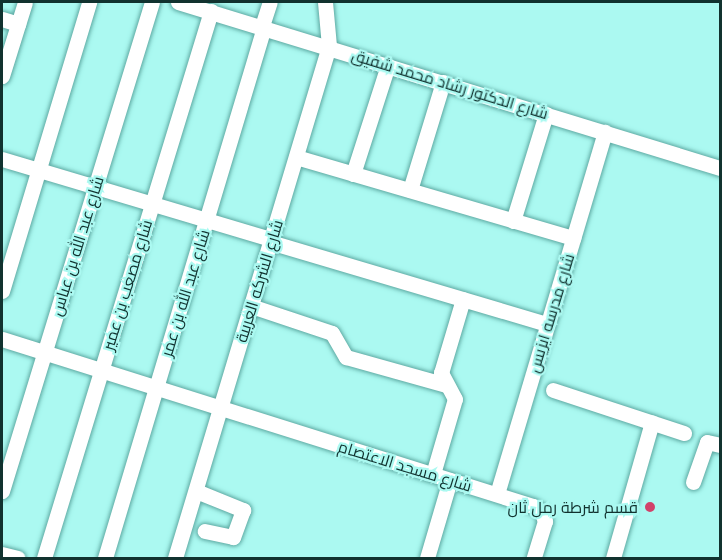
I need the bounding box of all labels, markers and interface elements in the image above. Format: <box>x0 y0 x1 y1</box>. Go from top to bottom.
street label: شارع الدكتور رشاد محمد شفيق <box>349 45 551 123</box>
street label: شارع عبد الله بن عباس <box>47 174 107 318</box>
street label: شارع مصعب بن عمير <box>98 217 156 353</box>
street label: شارع الشركه العربية <box>231 217 287 345</box>
street label: شارع عبد الله بن عمر <box>157 227 213 359</box>
street label: شارع مدرسه ايزيس <box>524 251 578 375</box>
street label: شارع مسجد الاعتصام <box>336 437 474 495</box>
place label: قسم شرطة رمل ثان <box>507 497 638 517</box>
marker: قسم شرطة رمل ثان <box>643 500 657 514</box>

